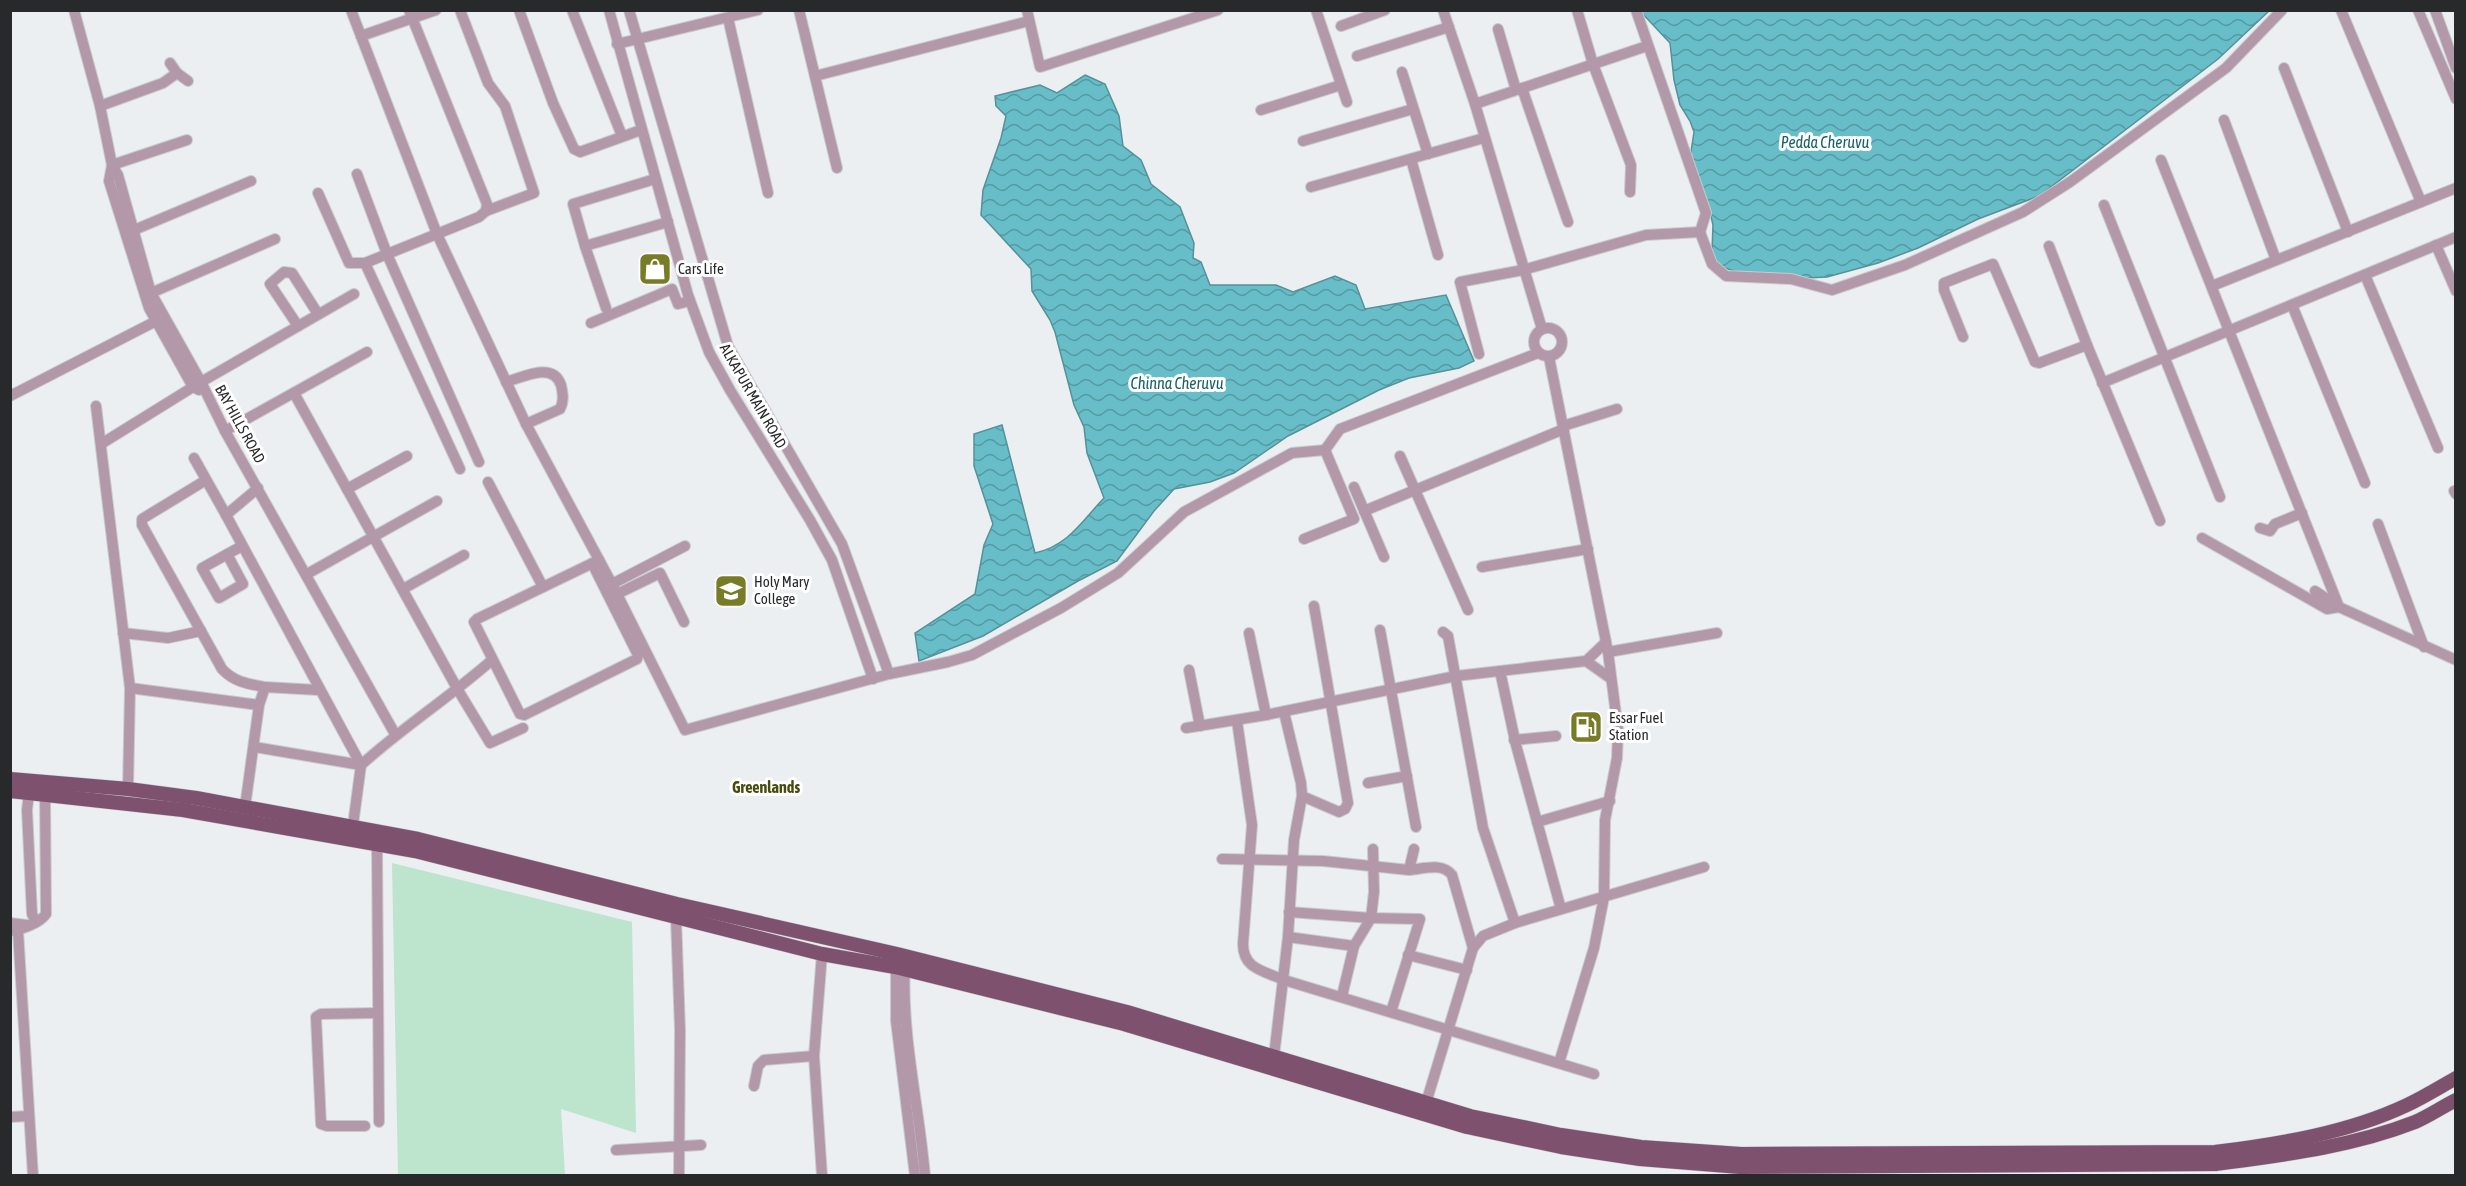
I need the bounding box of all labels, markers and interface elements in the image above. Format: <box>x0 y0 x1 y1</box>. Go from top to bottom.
water label: Pedda Cheruvu <box>1781 133 1869 151</box>
shop icon: Cars Life <box>637 251 673 287</box>
place label: Cars Life <box>678 260 724 277</box>
street label: ALKAPUR MAIN ROAD <box>717 341 790 451</box>
water label: Chinna Cheruvu <box>1131 374 1224 392</box>
street label: BAY HILLS ROAD <box>212 382 269 466</box>
school or university icon: Holy Mary College <box>713 573 749 609</box>
place label: Holy Mary College <box>754 573 809 607</box>
fuel station icon: Essar Fuel Station <box>1568 709 1604 745</box>
place label: Essar Fuel Station <box>1609 709 1663 743</box>
district label: Greenlands <box>732 778 800 796</box>

